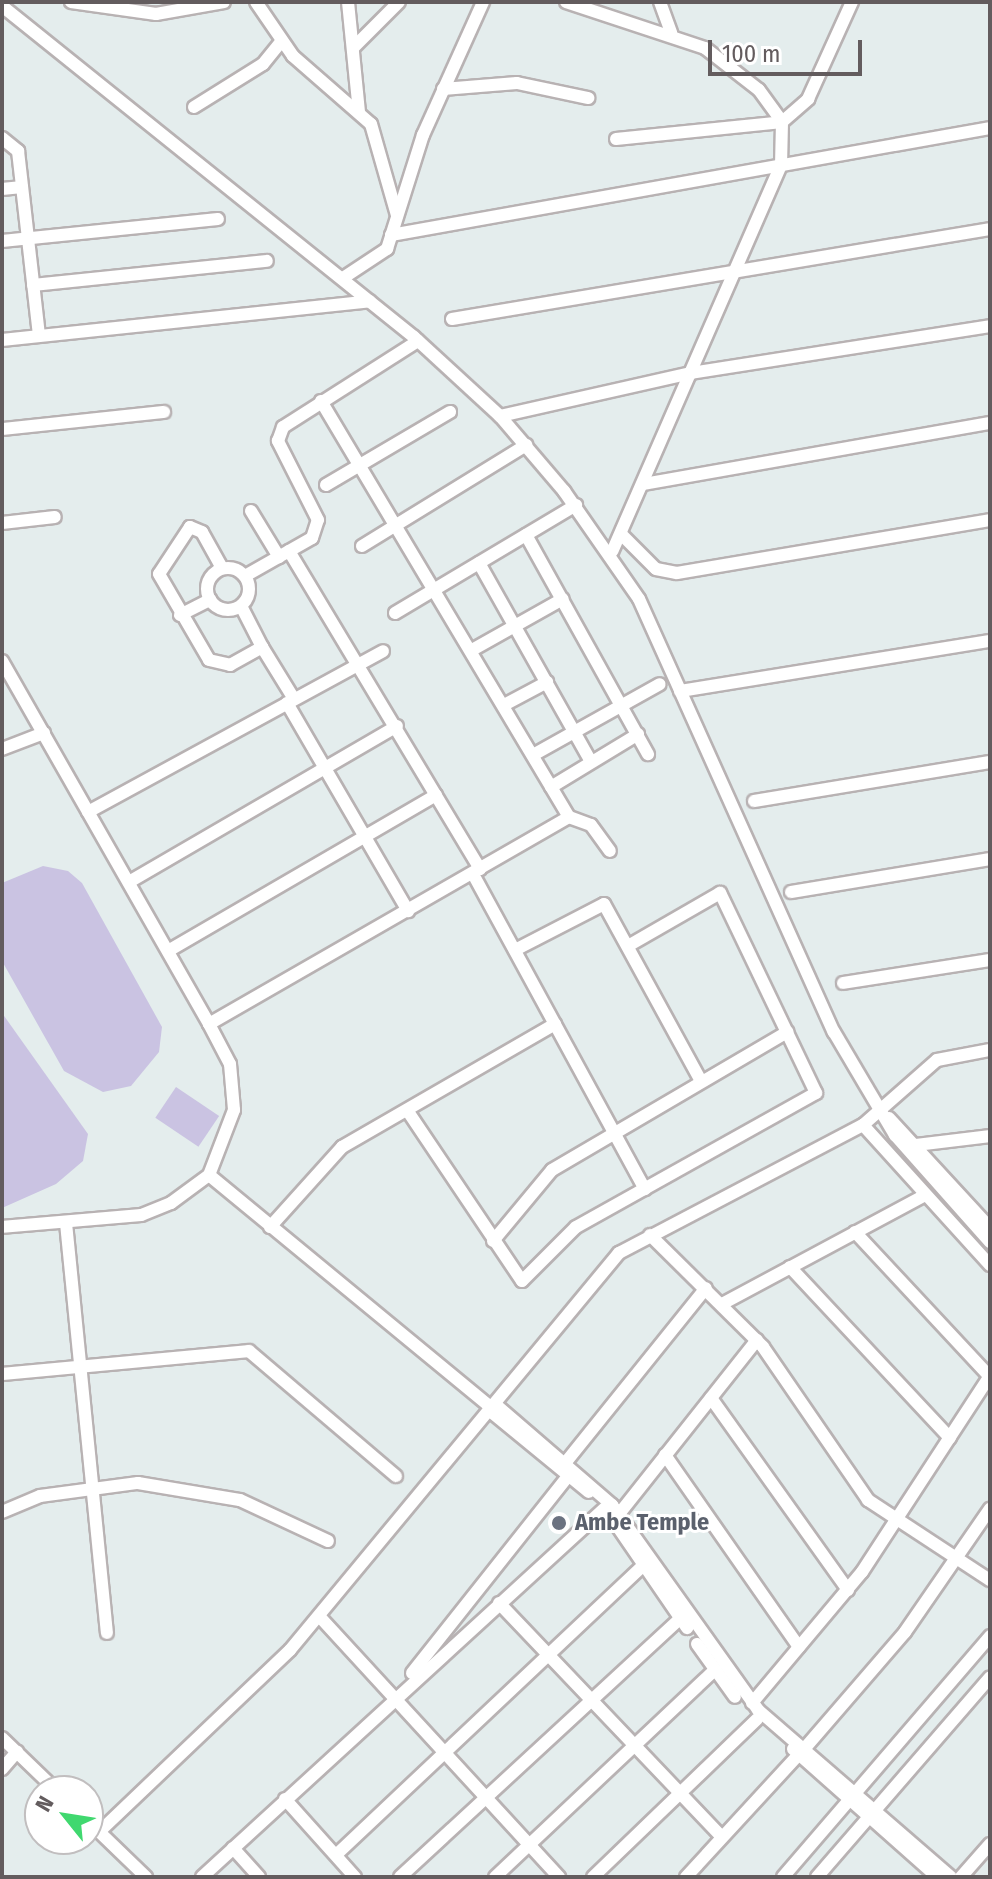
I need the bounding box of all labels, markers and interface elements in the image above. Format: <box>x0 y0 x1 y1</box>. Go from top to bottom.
scale bar <box>712 24 866 74</box>
text: 100 m <box>722 40 780 68</box>
place label: Ambe Temple <box>575 1509 709 1537</box>
marker: Ambe Temple <box>550 1514 568 1532</box>
north arrow <box>24 1775 104 1855</box>
text: N <box>30 1791 60 1816</box>

